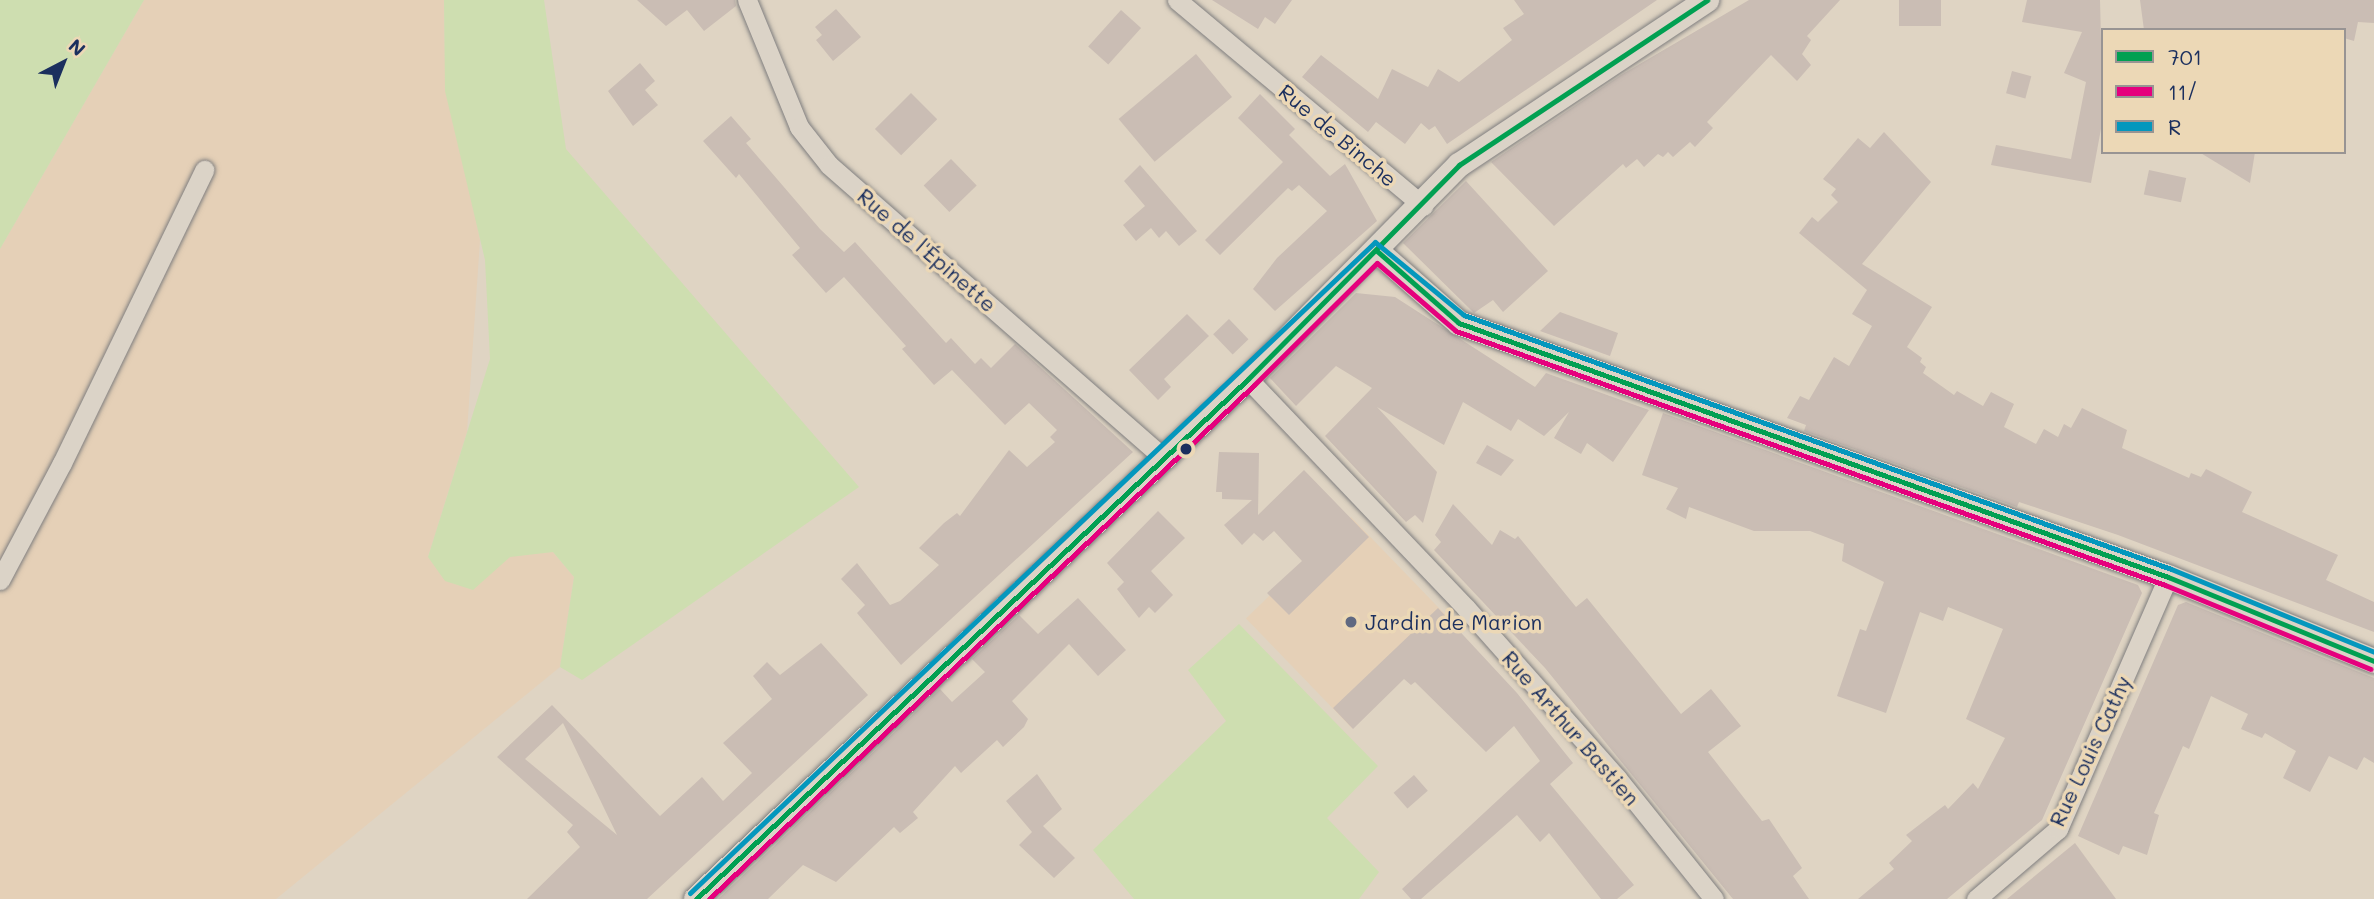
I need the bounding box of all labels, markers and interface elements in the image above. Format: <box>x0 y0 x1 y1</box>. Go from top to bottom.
north arrow <box>28 28 98 98</box>
legend <box>2101 28 2346 154</box>
text: N <box>64 33 91 61</box>
text: 701 <box>2168 43 2202 70</box>
street label: Rue de Binche <box>1274 78 1402 192</box>
text: 11/ <box>2168 78 2198 105</box>
text: R <box>2168 113 2181 140</box>
street label: Rue de l'Épinette <box>853 183 1001 317</box>
unlabelled marker <box>1179 442 1193 456</box>
place label: Jardin de Marion <box>1365 609 1542 635</box>
marker: Jardin de Marion <box>1343 614 1359 630</box>
street label: Rue Arthur Bastien <box>1497 646 1645 810</box>
street label: Rue Louis Cathy <box>2044 672 2136 830</box>

